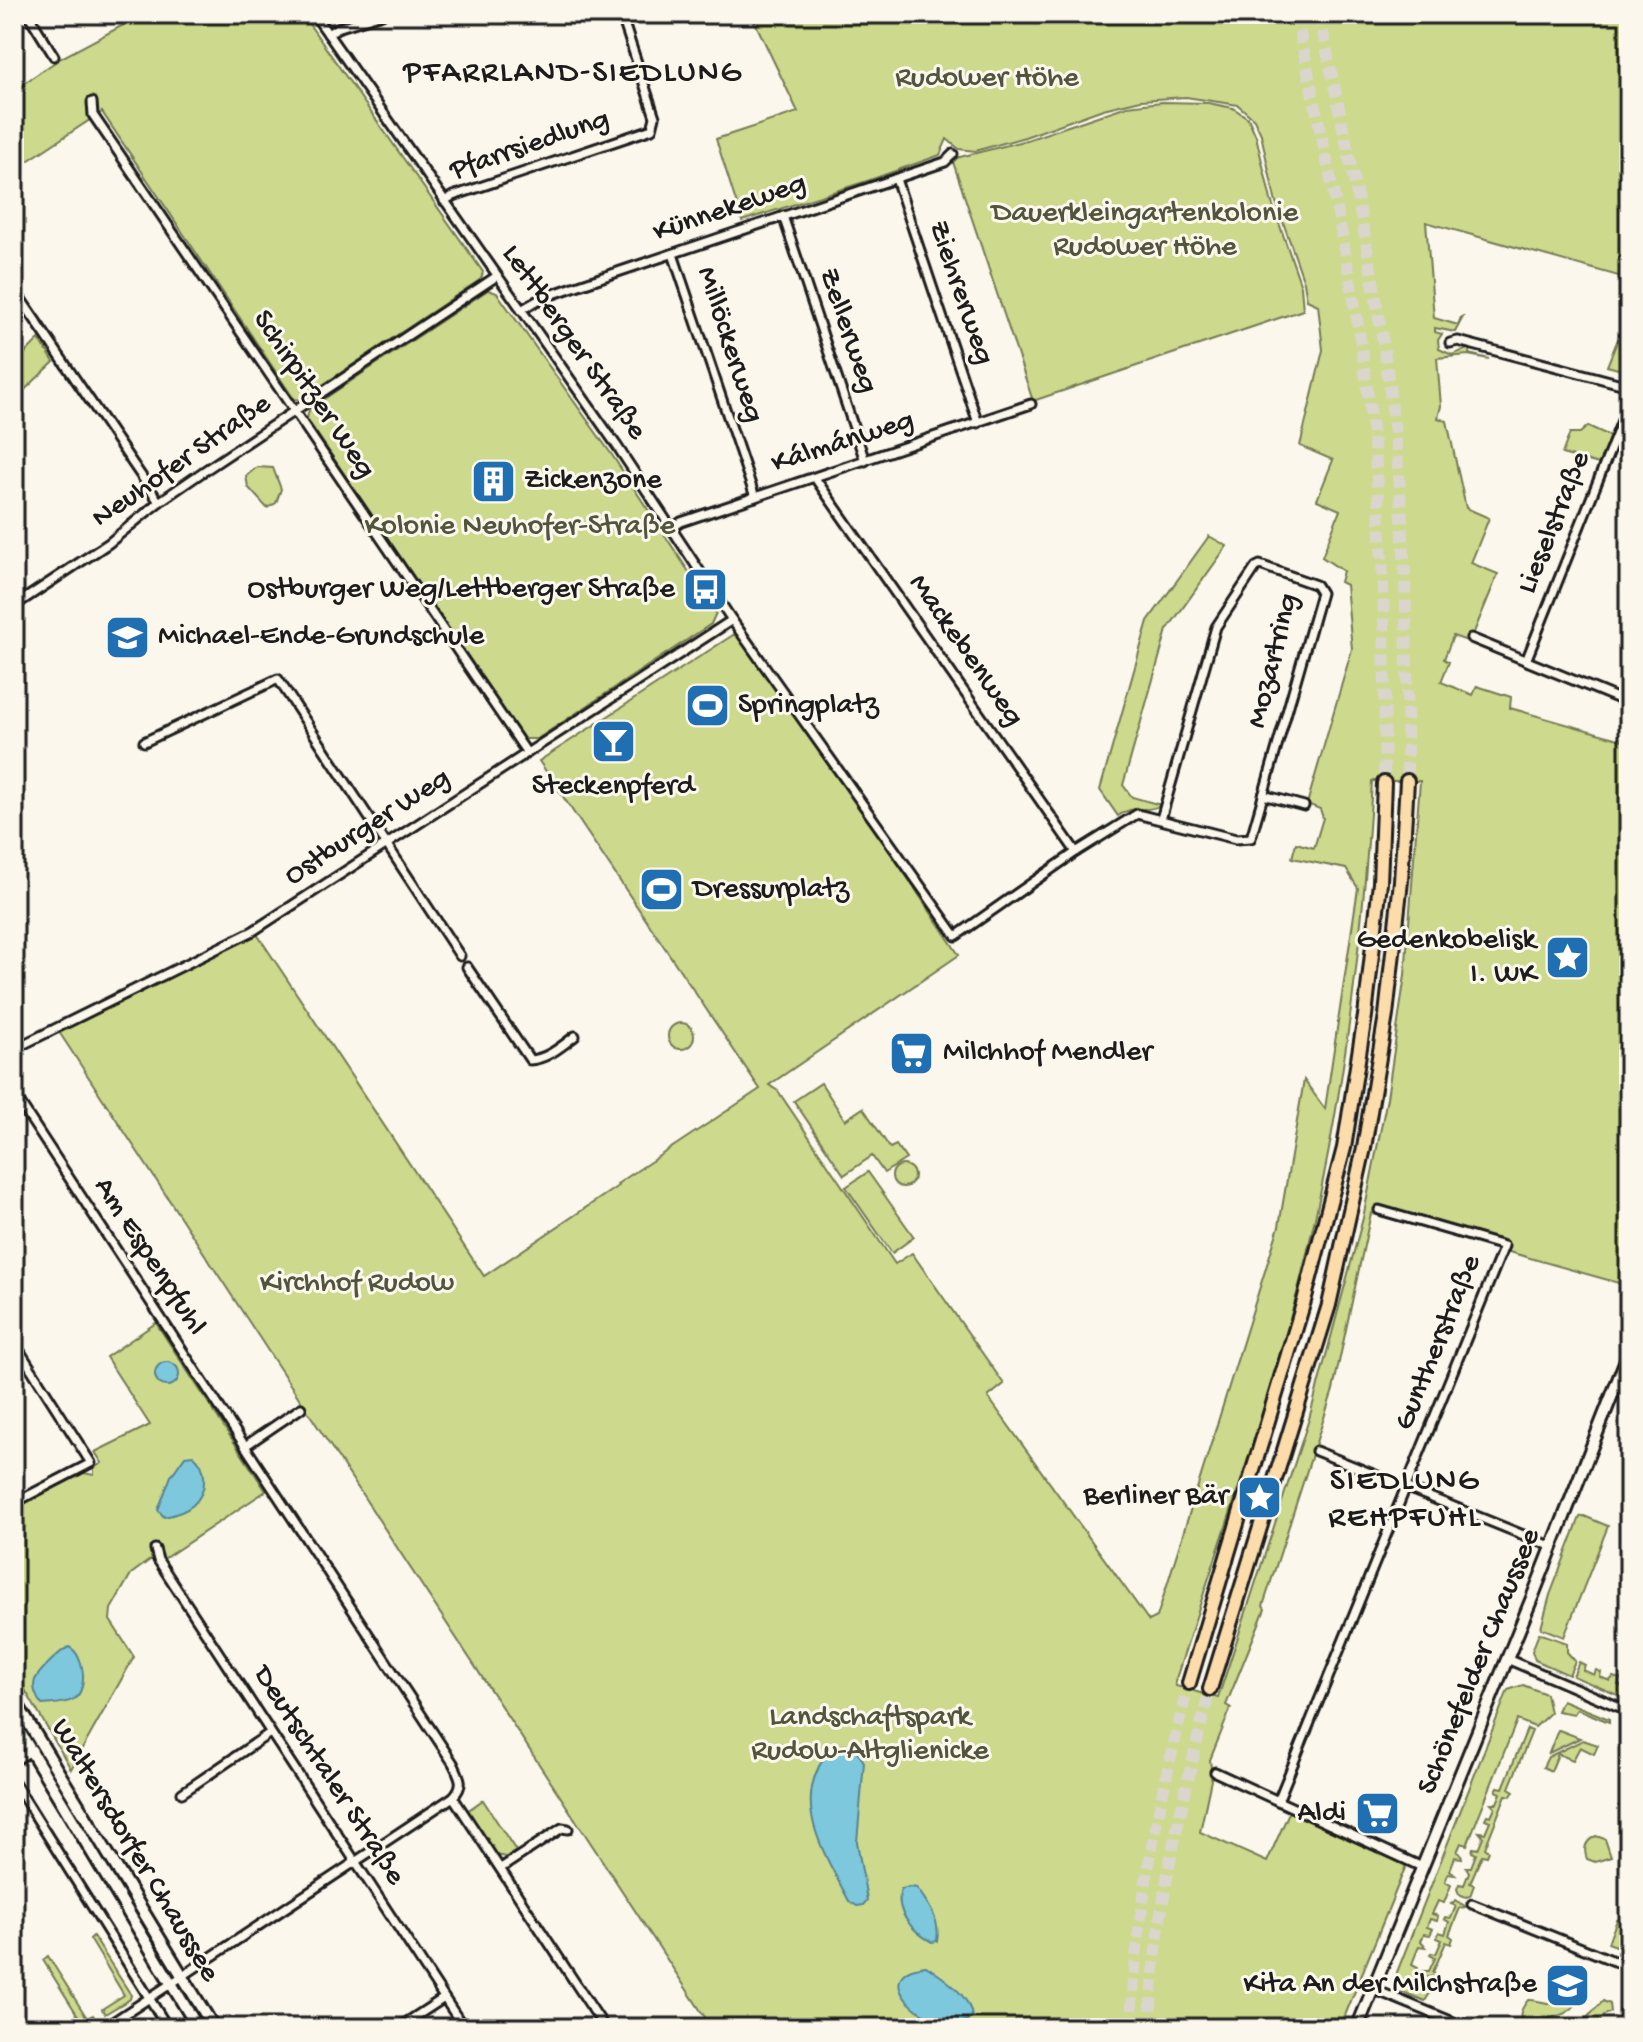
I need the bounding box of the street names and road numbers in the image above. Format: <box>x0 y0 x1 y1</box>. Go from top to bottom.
street label: Pfarrsiedlung <box>445 102 614 190</box>
street label: Künnekeweg <box>649 167 811 251</box>
street label: Ziehrerweg <box>919 216 1001 370</box>
street label: Lettberger Straße <box>493 239 654 448</box>
street label: Millöckerweg <box>687 263 771 427</box>
street label: Zellerweg <box>809 264 885 398</box>
street label: Schirpitzer Weg <box>244 304 382 486</box>
street label: Neuhofer Straße <box>86 387 279 537</box>
street label: Kálmánweg <box>767 404 919 482</box>
street label: Lieselstraße <box>1511 446 1600 599</box>
street label: Mackebenweg <box>900 568 1030 734</box>
street label: Mozartring <box>1240 590 1308 732</box>
street label: Ostburger Weg <box>279 762 457 894</box>
street label: Am Espenpfuhl <box>85 1172 213 1342</box>
street label: Guntherstraße <box>1388 1250 1490 1436</box>
street label: Schönefelder Chaussee <box>1411 1523 1550 1800</box>
street label: Deutschtaler Straße <box>243 1658 412 1893</box>
street label: Waltersdorfer Chaussee <box>42 1713 227 1989</box>

